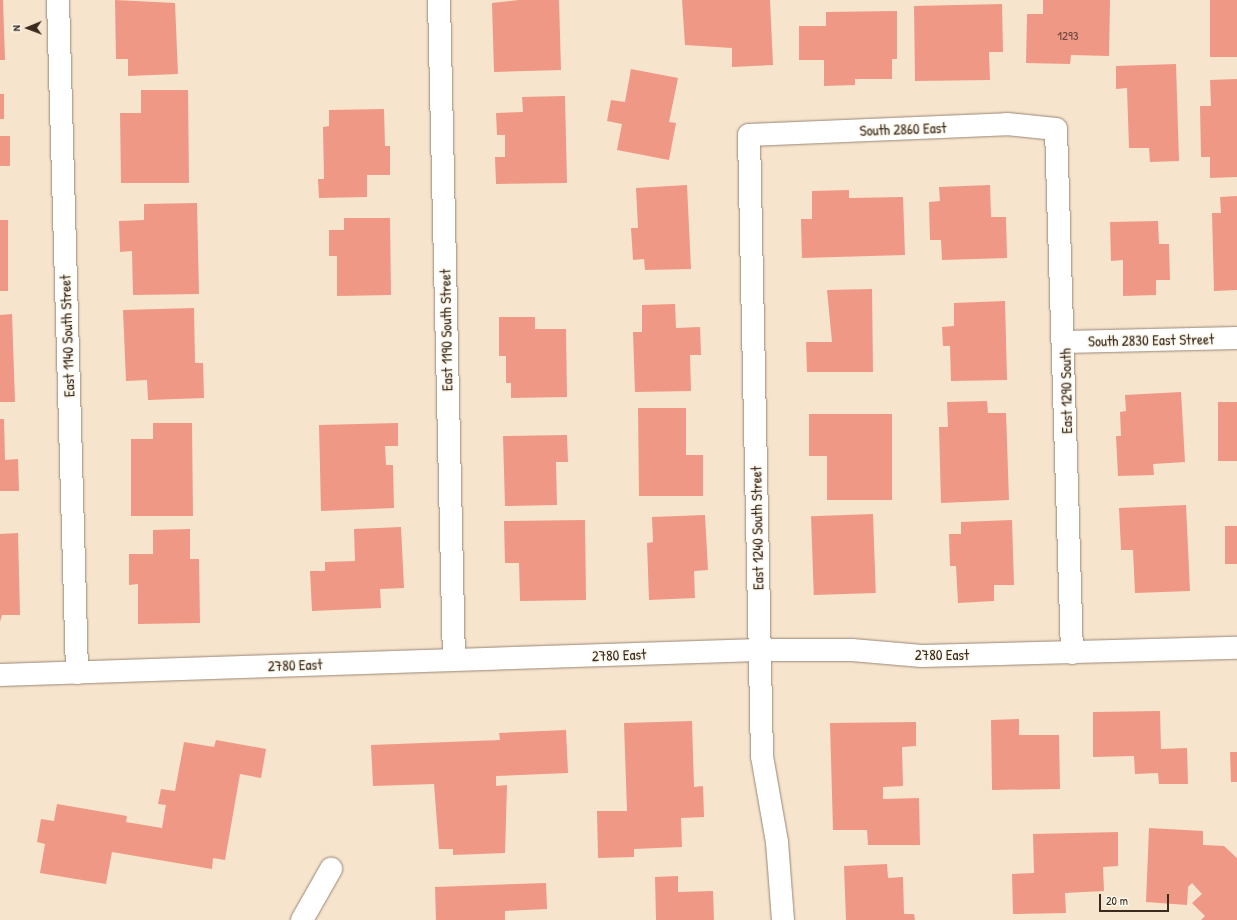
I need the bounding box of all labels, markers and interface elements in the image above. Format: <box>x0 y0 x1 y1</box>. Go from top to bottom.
north arrow <box>8 8 48 48</box>
text: N <box>9 25 23 31</box>
house number: 1293 <box>1057 27 1079 43</box>
street label: South 2860 East <box>859 118 947 140</box>
street label: East 1190 South Street <box>436 269 456 391</box>
street label: East 1140 South Street <box>56 275 78 397</box>
street label: South 2830 East Street <box>1088 330 1214 350</box>
street label: East 1290 South <box>1056 348 1076 434</box>
street label: East 1240 South Street <box>747 466 767 590</box>
street label: 2780 East <box>591 645 647 665</box>
street label: 2780 East <box>915 646 969 664</box>
street label: 2780 East <box>267 655 323 675</box>
scale bar <box>1101 886 1171 912</box>
text: 20 m <box>1106 892 1128 909</box>

